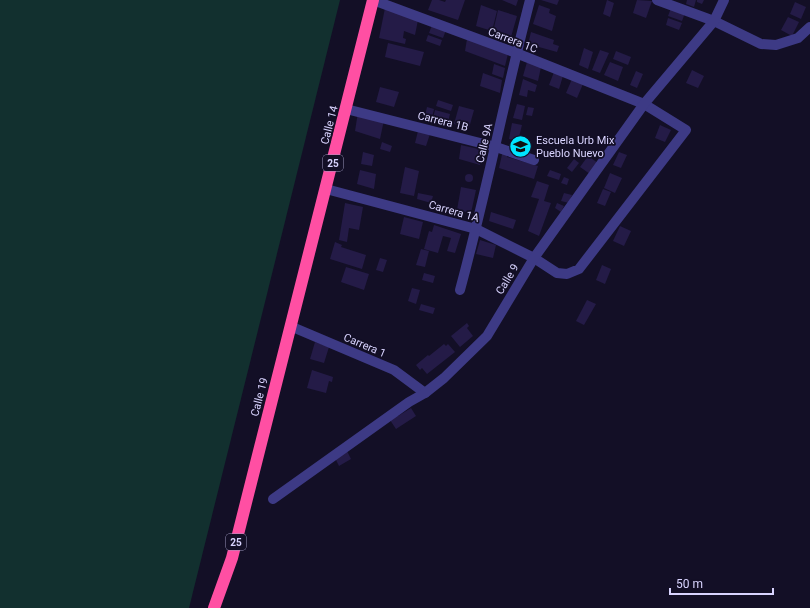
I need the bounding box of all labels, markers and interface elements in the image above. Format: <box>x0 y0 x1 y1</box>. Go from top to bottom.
street label: Carrera 1C <box>486 25 539 56</box>
street label: Calle 14 <box>318 104 341 146</box>
street label: Carrera 1B <box>416 109 470 134</box>
street label: Calle 9A <box>474 121 496 164</box>
school or university icon: Escuela Urb Mix Pueblo Nuevo <box>508 133 534 159</box>
place label: Escuela Urb Mix Pueblo Nuevo <box>536 134 615 160</box>
road number: 25 <box>323 155 343 171</box>
street label: Carrera 1A <box>427 198 481 225</box>
street label: Calle 9 <box>493 262 522 297</box>
street label: Carrera 1 <box>342 331 388 360</box>
street label: Calle 19 <box>248 376 271 418</box>
road number: 25 <box>226 534 246 550</box>
scale bar <box>670 570 773 596</box>
text: 50 m <box>676 577 703 591</box>

